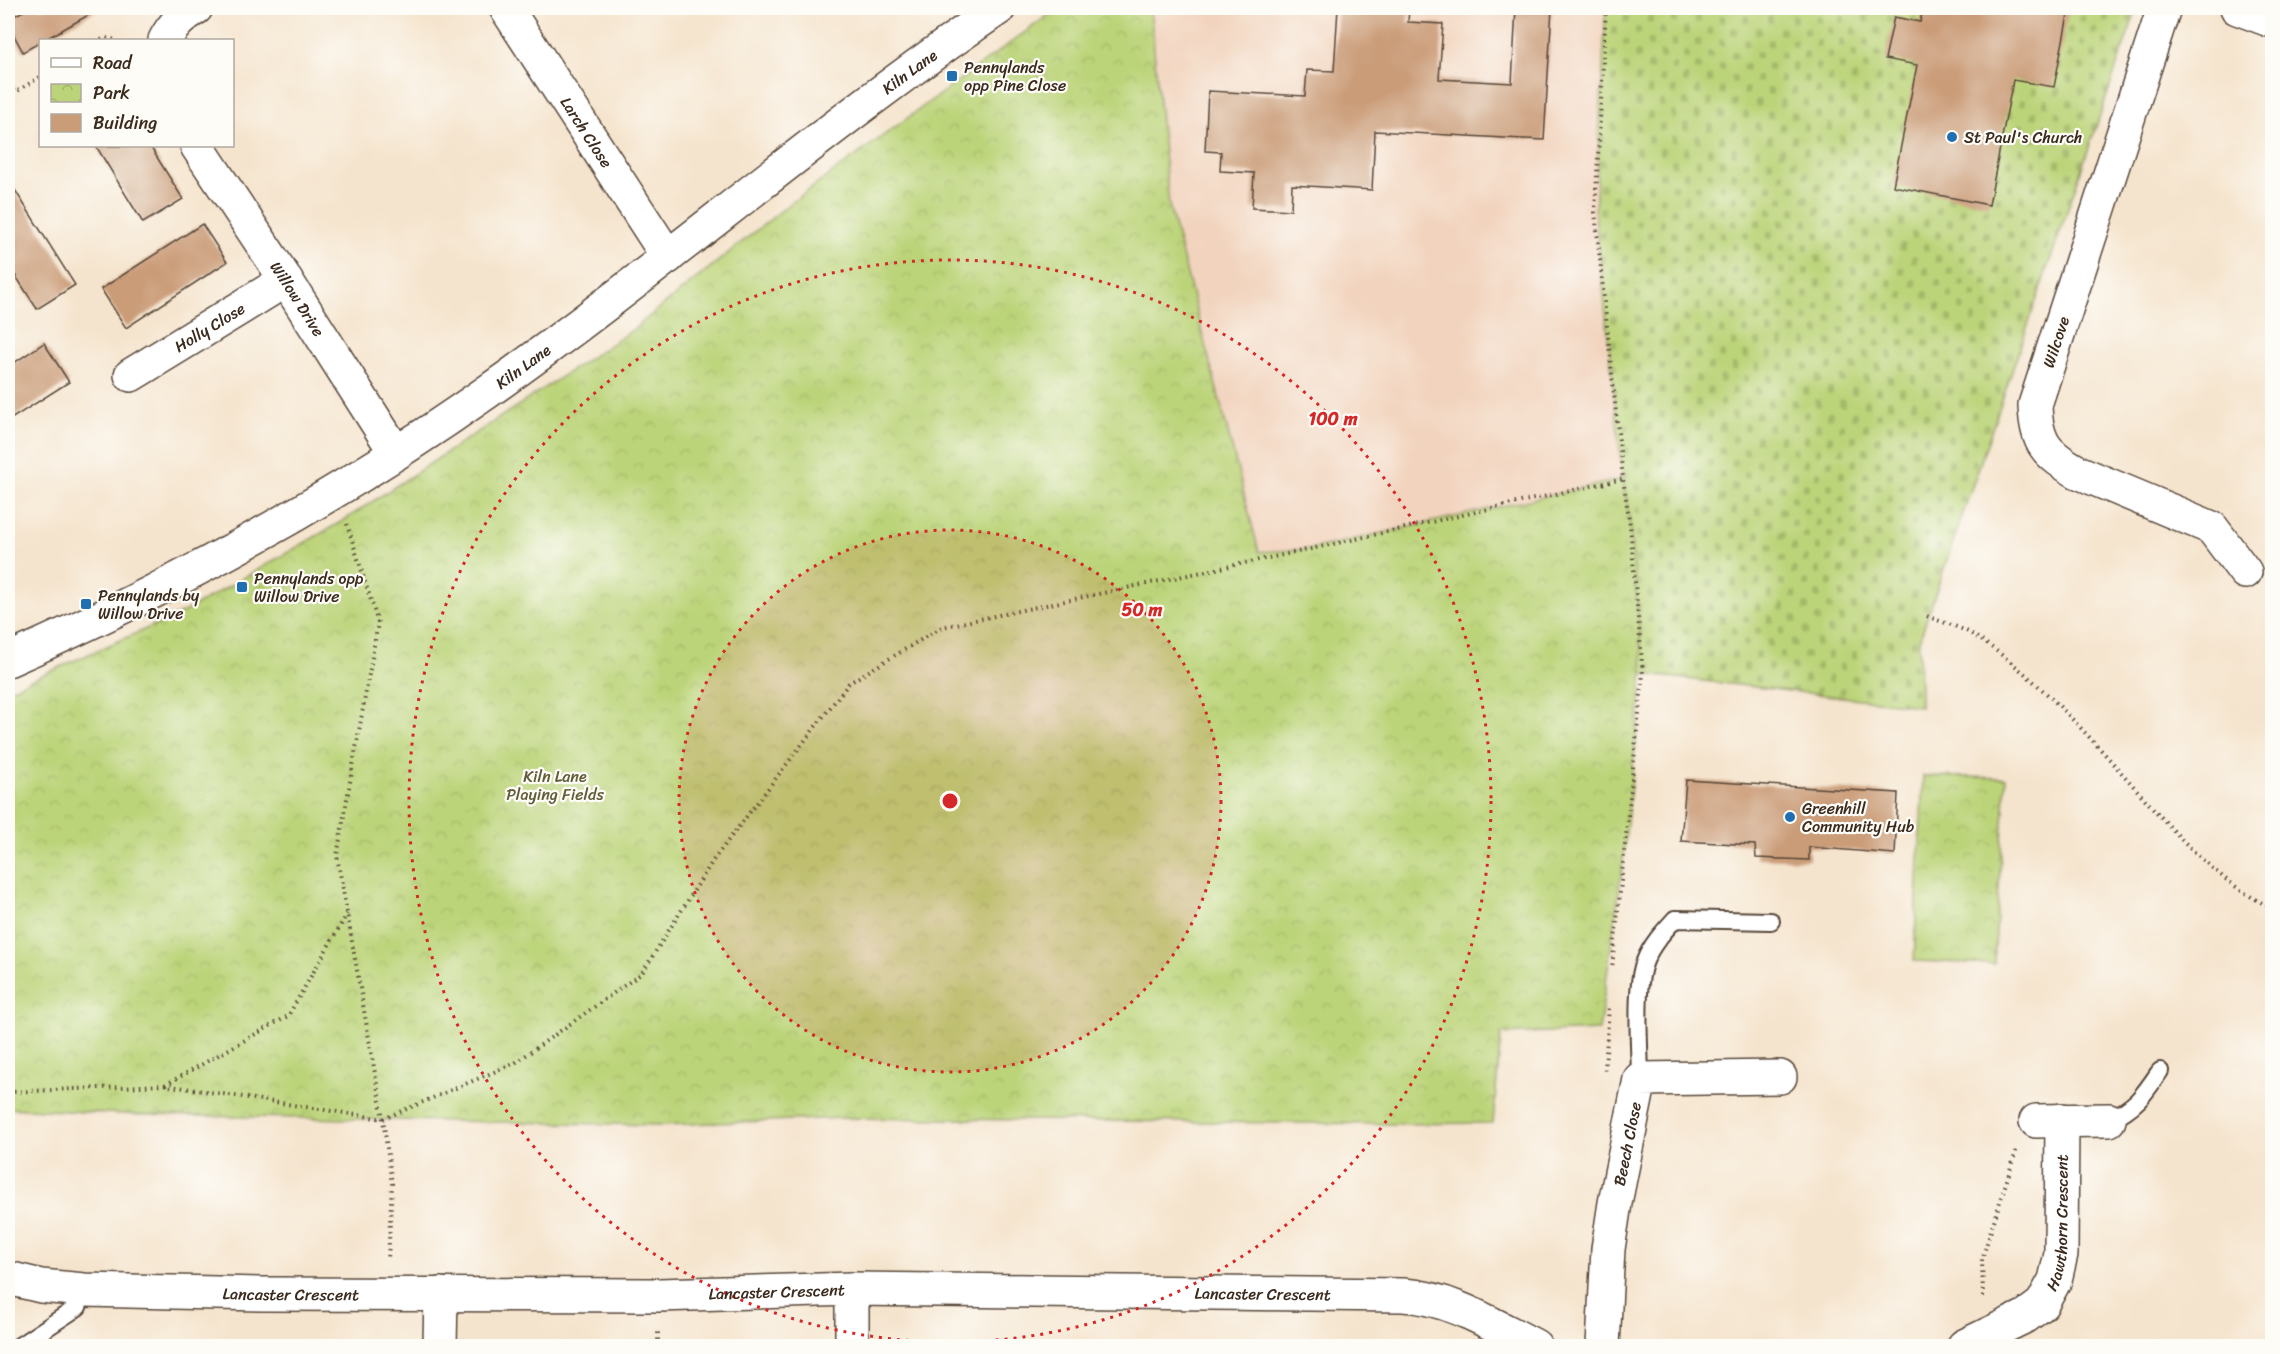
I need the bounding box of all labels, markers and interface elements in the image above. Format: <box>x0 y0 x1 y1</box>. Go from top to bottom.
legend <box>39 39 234 147</box>
street label: Kiln Lane <box>875 41 944 102</box>
text: Road <box>93 47 133 79</box>
place label: Pennylands opp Pine Close <box>964 53 1066 100</box>
marker: Pennylands opp Pine Close <box>945 69 959 83</box>
text: Park <box>93 77 130 109</box>
street label: Larch Close <box>553 90 621 174</box>
text: Building <box>93 107 157 139</box>
place label: St Paul's Church <box>1964 123 2082 152</box>
marker: St Paul's Church <box>1945 130 1959 144</box>
street label: Willow Drive <box>263 255 333 343</box>
street label: Holly Close <box>168 294 251 360</box>
street label: Wilcove <box>2034 312 2078 371</box>
street label: Kiln Lane <box>489 336 557 397</box>
text: 100 m <box>1309 403 1358 435</box>
place label: Pennylands opp Willow Drive <box>254 564 364 611</box>
marker: Pennylands opp Willow Drive <box>235 580 249 594</box>
place label: Pennylands by Willow Drive <box>98 581 200 628</box>
text: 50 m <box>1122 594 1163 626</box>
marker: Pennylands by Willow Drive <box>79 597 93 611</box>
park label: Kiln Lane Playing Fields <box>506 762 604 809</box>
centre of rings <box>940 791 960 811</box>
place label: Greenhill Community Hub <box>1802 794 1915 841</box>
marker: Greenhill Community Hub <box>1783 810 1797 824</box>
street label: Beech Close <box>1604 1099 1650 1188</box>
street label: Hawthorn Crescent <box>2037 1154 2076 1296</box>
street label: Lancaster Crescent <box>708 1275 845 1308</box>
street label: Lancaster Crescent <box>1194 1278 1331 1309</box>
street label: Lancaster Crescent <box>222 1279 359 1309</box>

